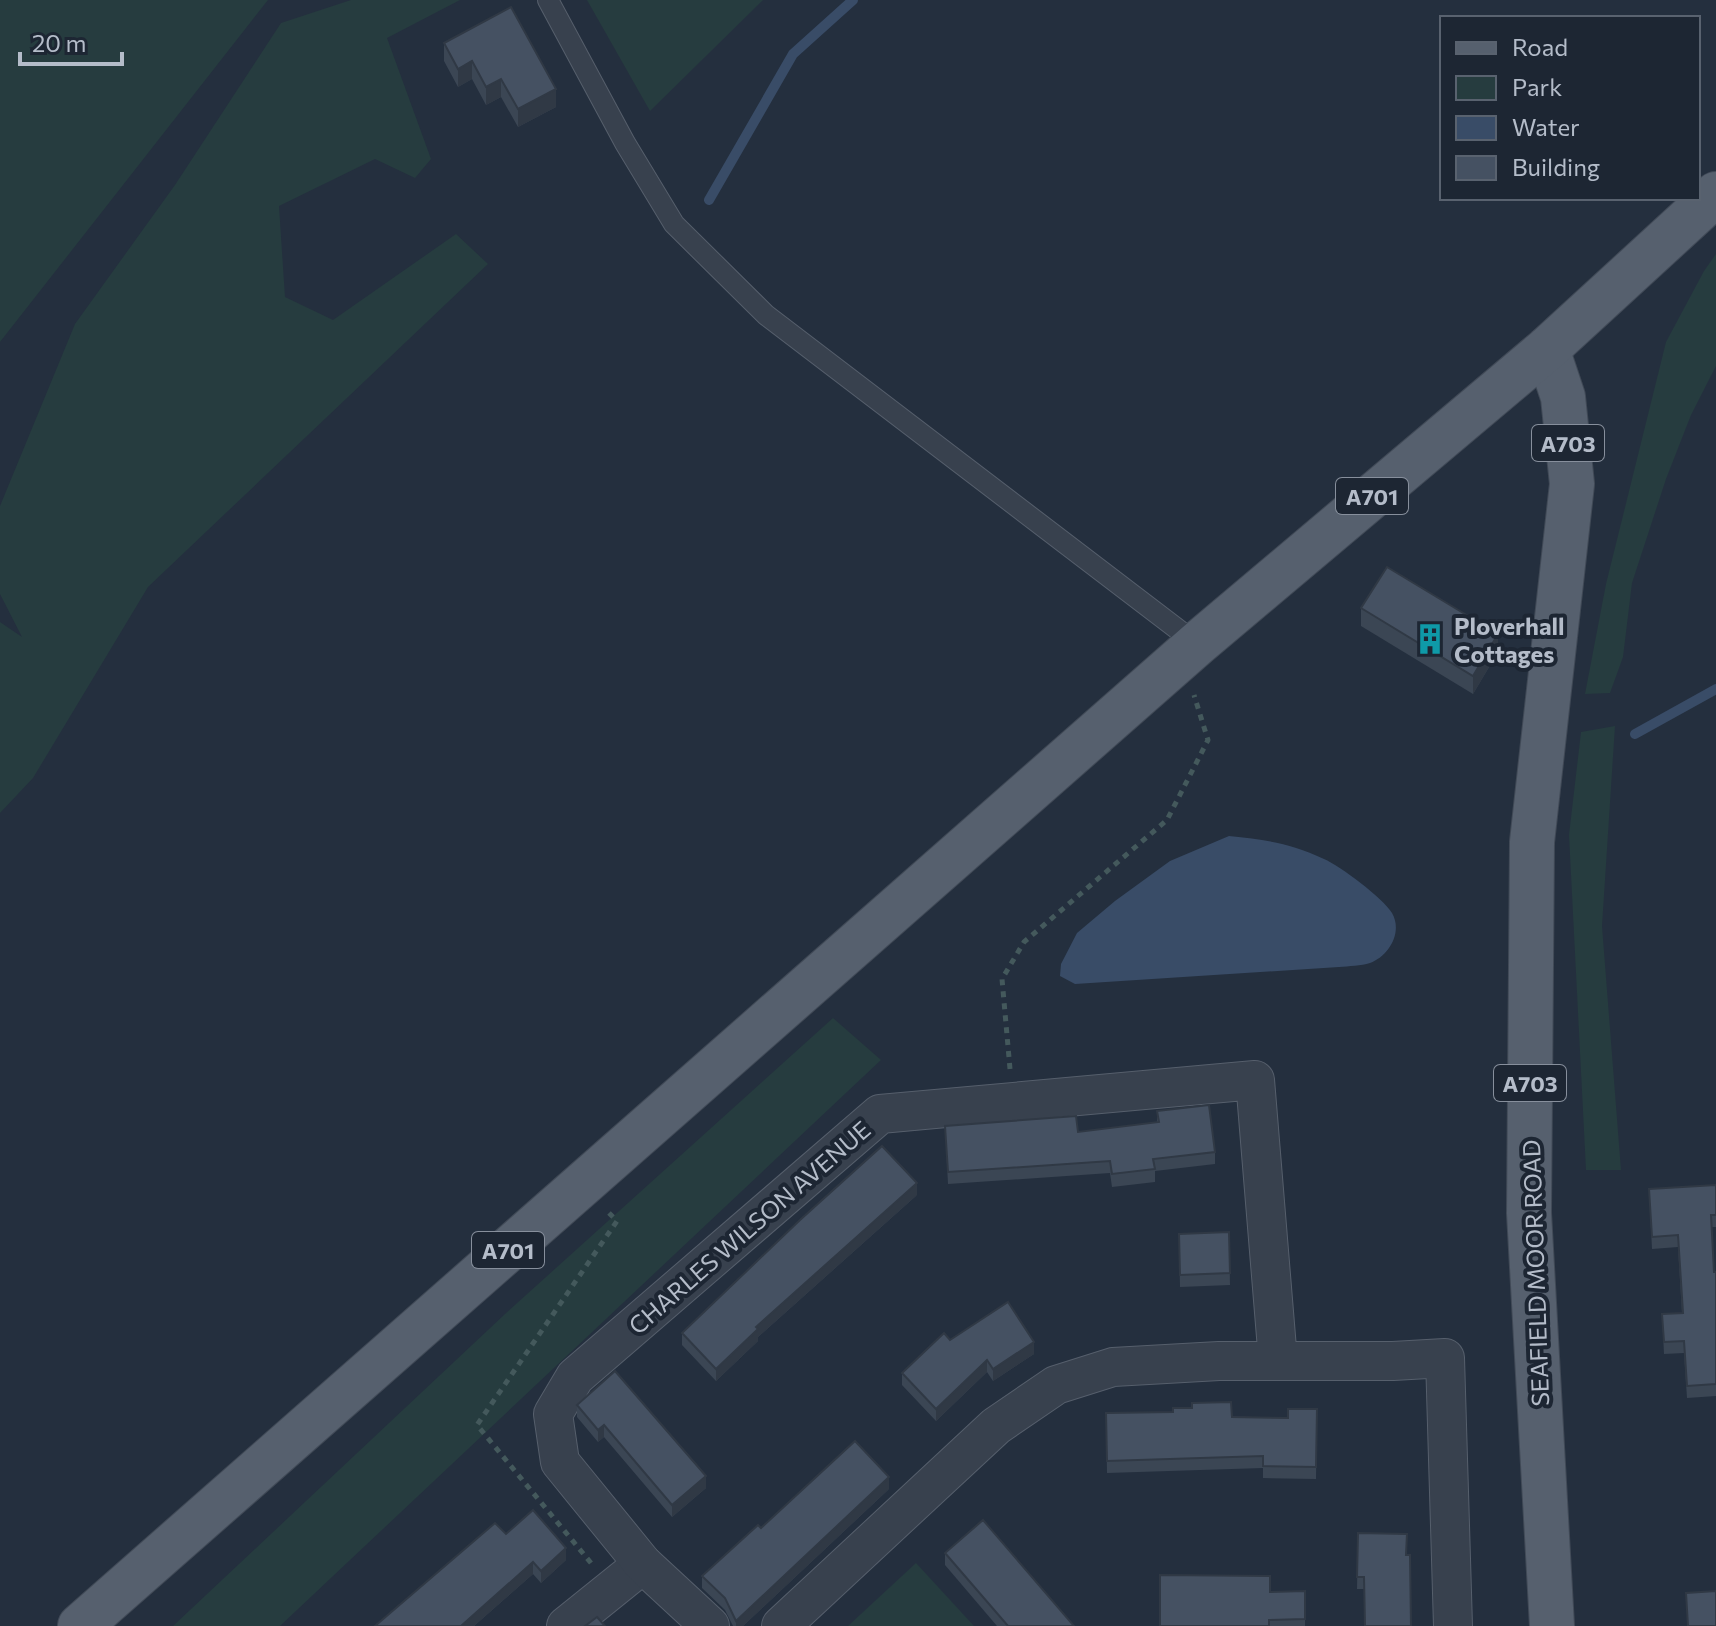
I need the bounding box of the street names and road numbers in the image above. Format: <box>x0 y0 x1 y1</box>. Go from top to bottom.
road number: A703 <box>1532 425 1604 461</box>
road number: A701 <box>1336 478 1408 514</box>
road number: A703 <box>1494 1065 1566 1101</box>
street label: CHARLES WILSON AVENUE <box>622 1114 876 1340</box>
street label: SEAFIELD MOOR ROAD <box>1516 1139 1554 1407</box>
road number: A701 <box>472 1232 544 1268</box>

